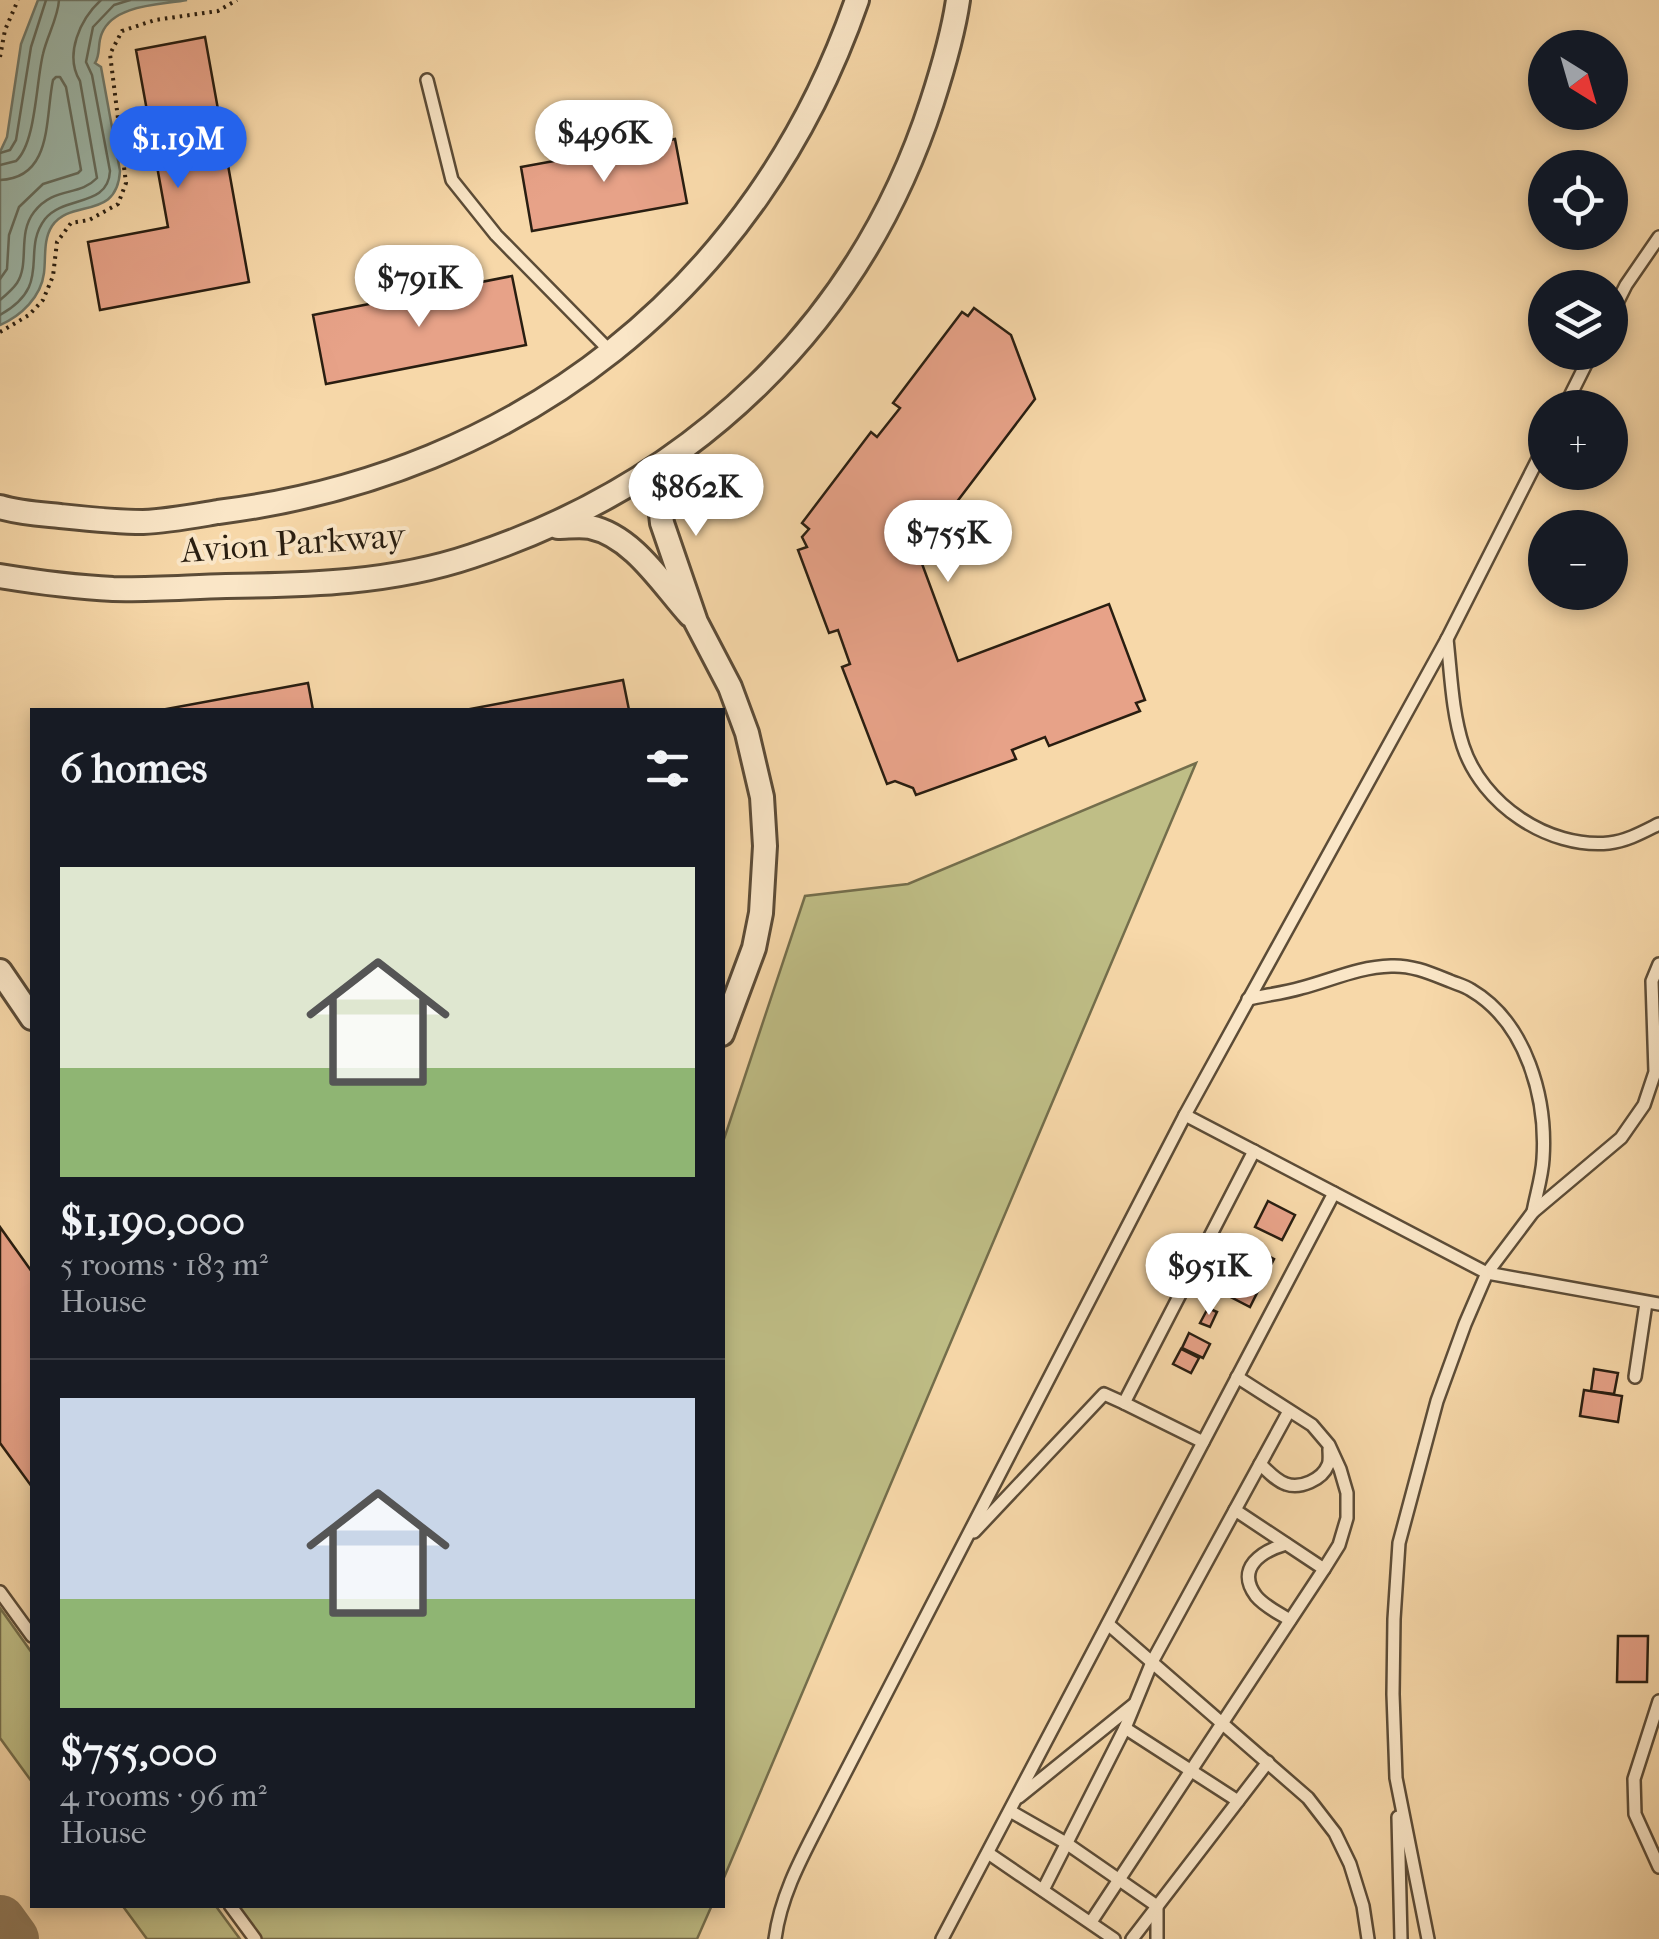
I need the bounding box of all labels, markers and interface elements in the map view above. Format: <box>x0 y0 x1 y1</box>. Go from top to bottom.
north arrow <box>1528 30 1628 130</box>
map controls <box>1528 30 1628 610</box>
pin: $496K <box>534 100 674 185</box>
pin: $1.19M <box>97 106 259 191</box>
text: $496K <box>557 114 651 151</box>
text: $1.19M <box>132 120 224 157</box>
button: locate <box>1528 150 1628 250</box>
pin: $791K <box>349 245 489 330</box>
text: $791K <box>377 259 461 296</box>
button: layers <box>1528 270 1628 370</box>
button: + <box>1528 390 1628 490</box>
pin: $862K <box>626 454 766 539</box>
text: $862K <box>651 468 741 505</box>
pin: $755K <box>878 500 1018 585</box>
button: − <box>1528 510 1628 610</box>
text: $755K <box>906 514 990 551</box>
street label: Avion Parkway <box>178 515 408 571</box>
icon: filters <box>640 741 695 796</box>
text: 6 homes <box>60 744 207 793</box>
icon: home <box>288 932 468 1112</box>
text: $1,190,000 <box>60 1197 245 1246</box>
pin: $951K <box>1139 1233 1279 1318</box>
text: 5 rooms · 183 m² <box>60 1246 268 1283</box>
text: $951K <box>1168 1247 1250 1284</box>
text: House <box>60 1283 147 1320</box>
icon: home <box>288 1463 468 1643</box>
text: $755,000 <box>60 1728 218 1777</box>
text: 4 rooms · 96 m² <box>60 1777 267 1814</box>
text: House <box>60 1814 147 1851</box>

